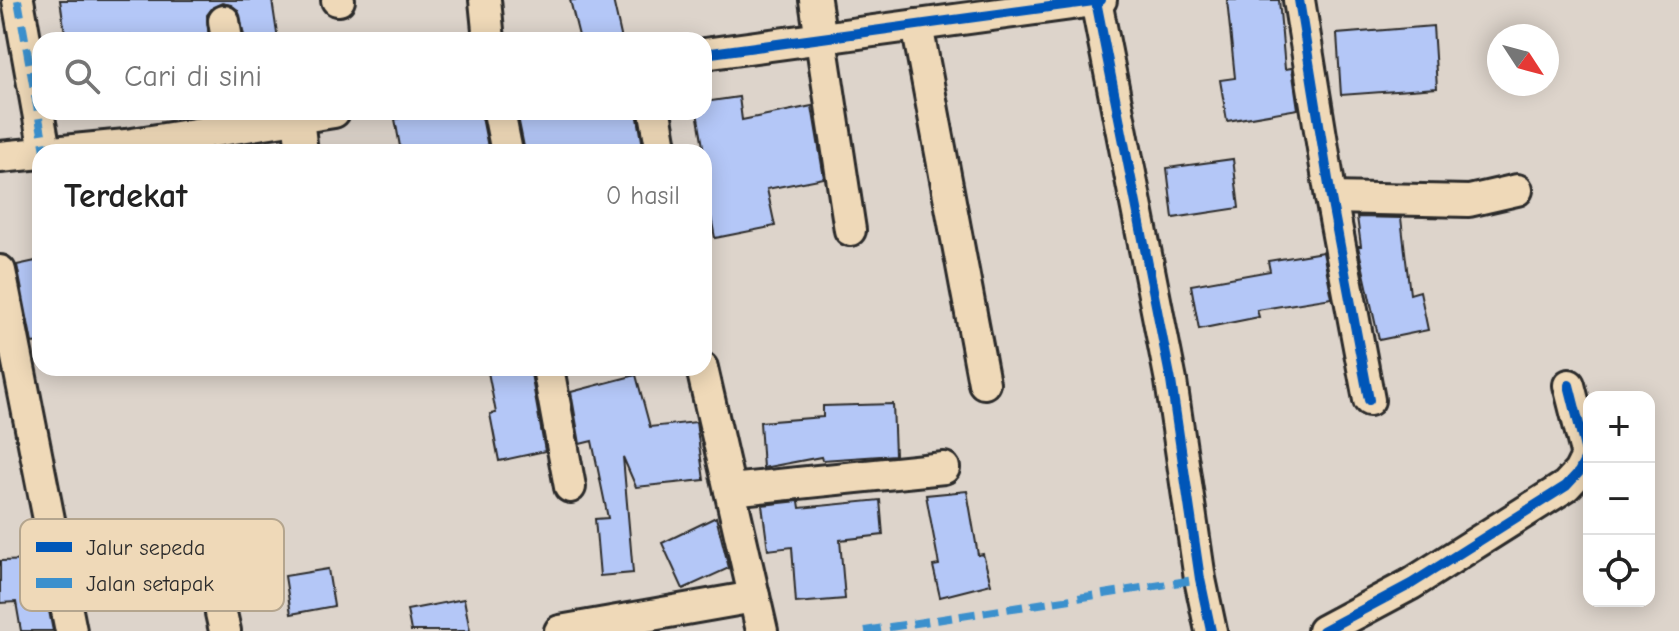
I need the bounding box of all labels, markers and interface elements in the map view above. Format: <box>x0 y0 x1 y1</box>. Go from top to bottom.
north arrow <box>1487 24 1559 96</box>
search box <box>32 32 712 120</box>
icon: search <box>60 54 104 98</box>
text: Cari di sini <box>124 59 262 94</box>
text: Terdekat <box>64 176 187 216</box>
text: 0 hasil <box>606 181 680 211</box>
map controls <box>1583 391 1655 607</box>
button: + <box>1583 391 1655 463</box>
button: − <box>1583 463 1655 535</box>
legend <box>20 519 284 611</box>
text: Jalur sepeda <box>86 535 205 561</box>
button: locate <box>1583 535 1655 607</box>
text: Jalan setapak <box>86 571 214 597</box>

